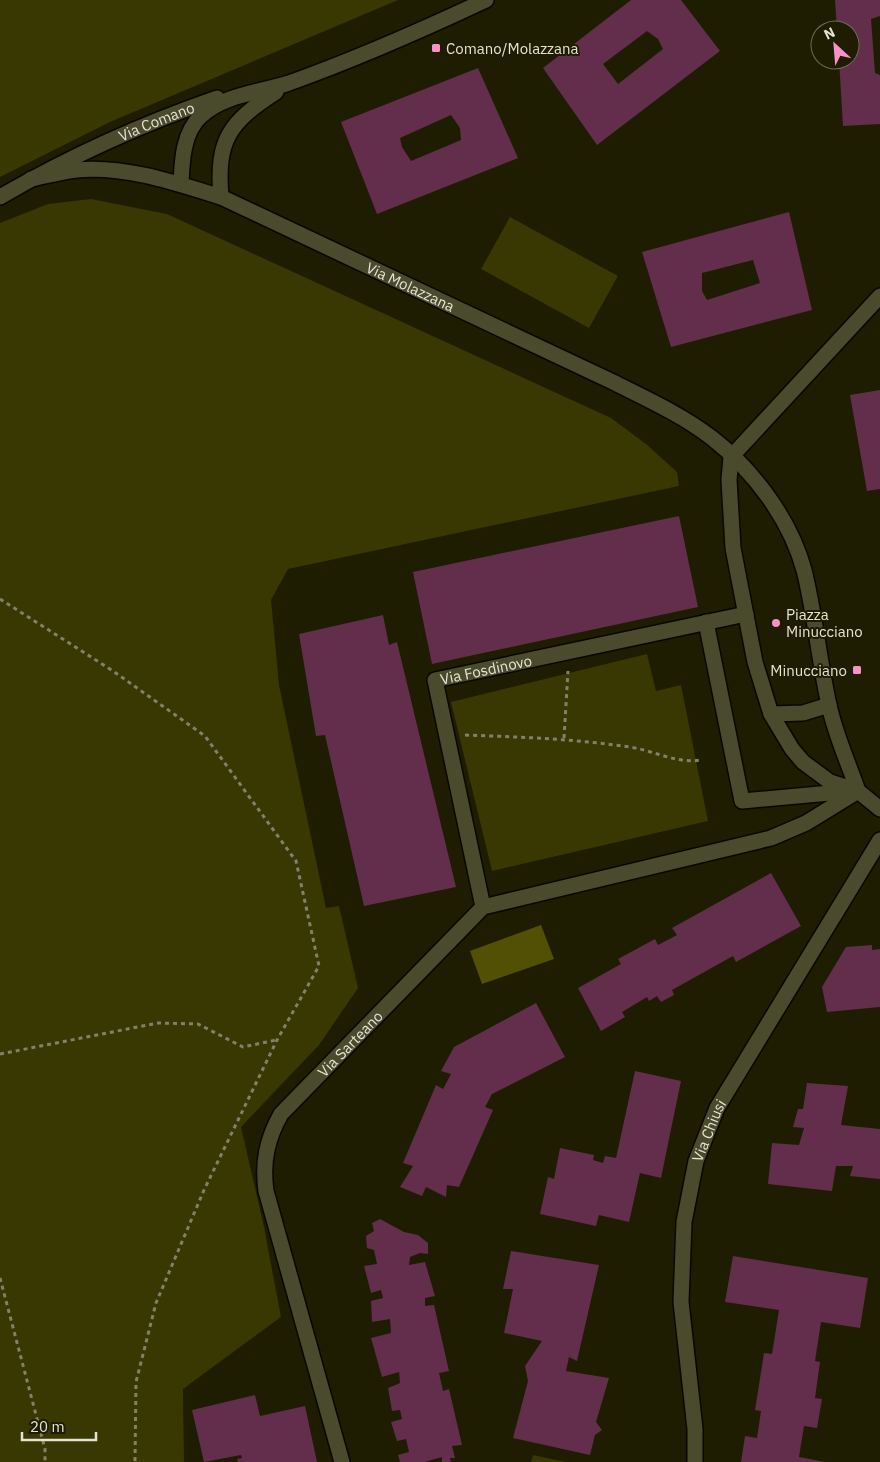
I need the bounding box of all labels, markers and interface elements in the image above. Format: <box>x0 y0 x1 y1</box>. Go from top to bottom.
north arrow <box>810 20 860 70</box>
text: N <box>821 23 838 44</box>
place label: Comano/Molazzana <box>446 39 579 58</box>
marker: Comano/Molazzana <box>430 42 442 54</box>
street label: Via Comano <box>115 97 197 145</box>
street label: Via Molazzana <box>363 257 458 315</box>
place label: Piazza Minucciano <box>786 605 863 641</box>
marker: Piazza Minucciano <box>770 617 782 629</box>
street label: Via Fosdinovo <box>438 650 533 688</box>
place label: Minucciano <box>770 661 847 680</box>
marker: Minucciano <box>851 664 863 676</box>
street label: Via Sarteano <box>313 1006 386 1081</box>
street label: Via Chiusi <box>687 1096 730 1164</box>
scale bar <box>22 1410 96 1442</box>
text: 20 m <box>30 1417 65 1436</box>

